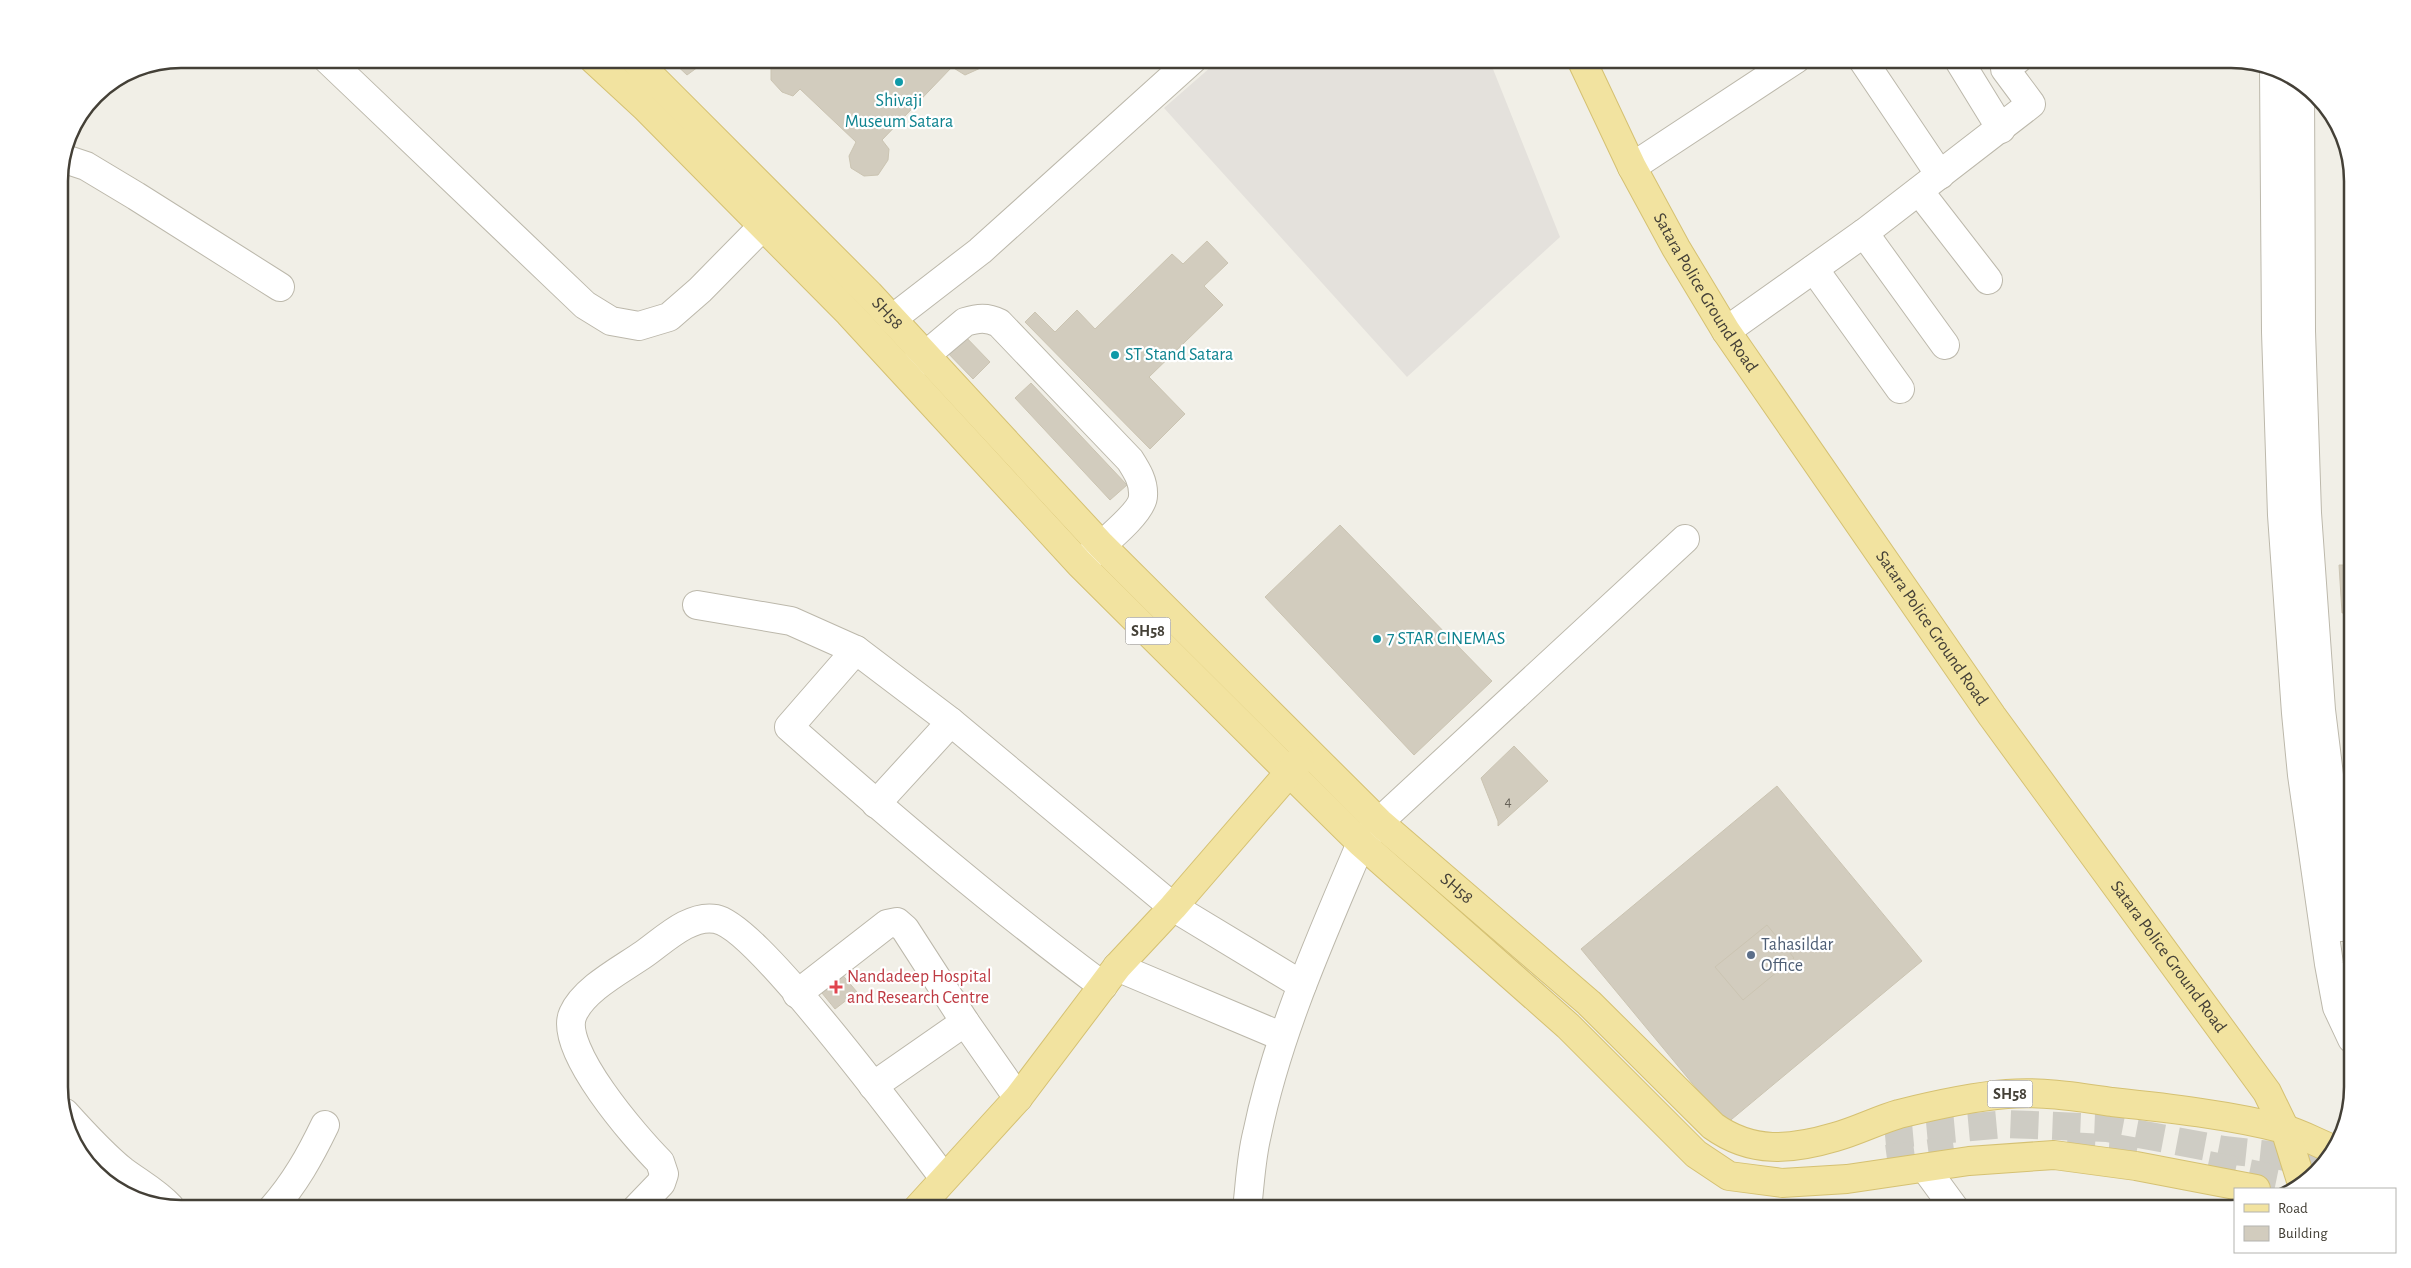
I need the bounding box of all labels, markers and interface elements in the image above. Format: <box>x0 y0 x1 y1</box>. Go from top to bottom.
marker: Shivaji Museum Satara <box>893 76 905 88</box>
place label: Shivaji Museum Satara <box>845 92 953 131</box>
street label: Satara Police Ground Road <box>1650 210 1761 376</box>
street label: SH58 <box>868 294 906 333</box>
place label: ST Stand Satara <box>1125 346 1233 364</box>
marker: ST Stand Satara <box>1109 349 1121 361</box>
street label: Satara Police Ground Road <box>1872 548 1991 709</box>
road number: SH58 <box>1126 618 1170 644</box>
place label: 7 STAR CINEMAS <box>1387 630 1505 648</box>
marker: 7 STAR CINEMAS <box>1371 633 1383 645</box>
house number: 4 <box>1504 794 1512 809</box>
street label: SH58 <box>1437 870 1476 908</box>
street label: Satara Police Ground Road <box>2107 878 2230 1036</box>
place label: Tahasildar Office <box>1761 936 1834 975</box>
marker: Tahasildar Office <box>1745 949 1757 961</box>
place label: Nandadeep Hospital and Research Centre <box>847 968 992 1007</box>
marker: Nandadeep Hospital and Research Centre <box>829 980 843 994</box>
road number: SH58 <box>1988 1080 2032 1108</box>
legend <box>2234 1188 2396 1253</box>
text: Road <box>2278 1201 2308 1216</box>
text: Building <box>2278 1226 2328 1241</box>

